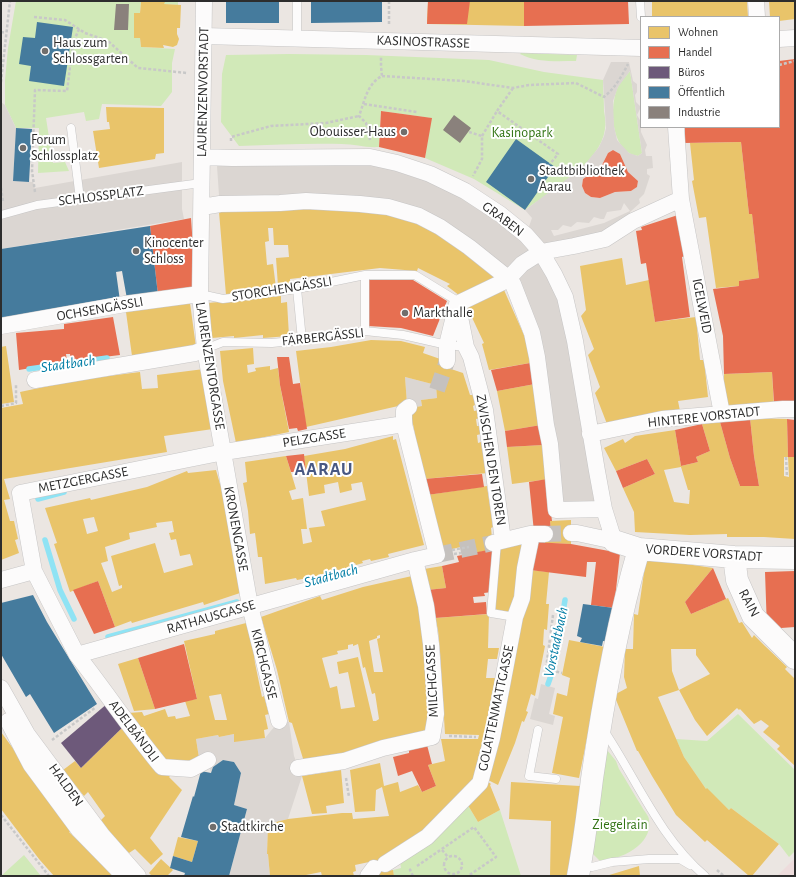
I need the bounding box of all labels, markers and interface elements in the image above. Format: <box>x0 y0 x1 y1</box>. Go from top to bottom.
legend <box>640 16 780 128</box>
text: Wohnen <box>678 26 718 38</box>
street label: LAURENZENVORSTADT <box>193 27 213 157</box>
street label: KASINOSTRASSE <box>376 32 470 52</box>
place label: Haus zum Schlossgarten <box>53 35 128 68</box>
marker: Haus zum Schlossgarten <box>40 46 50 56</box>
text: Handel <box>678 46 712 58</box>
text: Büros <box>678 66 705 78</box>
text: Öffentlich <box>678 86 725 98</box>
text: Industrie <box>678 106 720 118</box>
place label: Obouisser-Haus <box>310 124 396 140</box>
park label: Kasinopark <box>491 125 553 141</box>
marker: Obouisser-Haus <box>399 127 409 137</box>
place label: Forum Schlossplatz <box>31 132 98 164</box>
marker: Forum Schlossplatz <box>18 143 28 153</box>
place label: Stadtbibliothek Aarau <box>539 163 624 196</box>
marker: Stadtbibliothek Aarau <box>526 174 536 184</box>
street label: SCHLOSSPLATZ <box>58 182 144 210</box>
street label: GRABEN <box>479 198 527 240</box>
place label: Kinocenter Schloss <box>144 235 203 268</box>
marker: Kinocenter Schloss <box>131 246 141 256</box>
street label: STORCHENGÄSSLI <box>231 273 333 305</box>
street label: IGELWEID <box>688 277 716 335</box>
street label: OCHSENGÄSSLI <box>55 293 145 325</box>
street label: LAURENZENTORGASSE <box>192 301 228 431</box>
place label: Markthalle <box>413 305 473 321</box>
marker: Markthalle <box>400 308 410 318</box>
street label: FÄRBERGÄSSLI <box>281 324 365 350</box>
water label: Stadtbach <box>40 351 96 377</box>
street label: ZWISCHEN DEN TOREN <box>472 393 510 527</box>
street label: HINTERE VORSTADT <box>647 403 761 431</box>
street label: PELZGASSE <box>281 425 347 451</box>
district label: AARAU <box>294 459 354 481</box>
street label: METZGERGASSE <box>37 463 129 497</box>
street label: KRONENGASSE <box>220 485 252 573</box>
street label: VORDERE VORSTADT <box>645 541 763 565</box>
water label: Stadtbach <box>302 560 360 592</box>
street label: RAIN <box>735 586 763 620</box>
street label: RATHAUSGASSE <box>165 596 257 638</box>
water label: Vorstadtbach <box>540 605 572 679</box>
street label: KIRCHGASSE <box>247 627 281 701</box>
street label: GOLATTENMATTGASSE <box>474 643 518 773</box>
street label: MILCHGASSE <box>422 644 442 718</box>
street label: ADELBÄNDLI <box>105 697 163 765</box>
street label: HALDEN <box>45 760 87 810</box>
park label: Ziegelrain <box>592 817 648 833</box>
place label: Stadtkirche <box>221 819 284 835</box>
marker: Stadtkirche <box>208 822 218 832</box>

